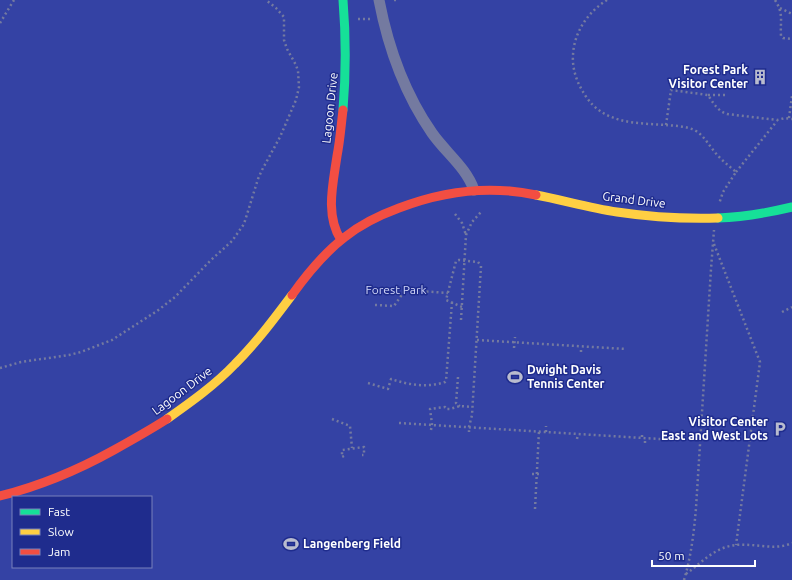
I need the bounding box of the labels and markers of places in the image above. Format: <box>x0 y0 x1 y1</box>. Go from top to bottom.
place label: Forest Park Visitor Center <box>669 63 748 90</box>
building icon: Forest Park Visitor Center <box>751 68 769 86</box>
place label: Dwight Davis Tennis Center <box>527 363 605 390</box>
sports icon: Dwight Davis Tennis Center <box>506 368 524 386</box>
place label: Visitor Center East and West Lots <box>661 415 768 442</box>
parking icon: Visitor Center East and West Lots <box>771 420 789 438</box>
sports icon: Langenberg Field <box>282 535 300 553</box>
place label: Langenberg Field <box>303 537 401 550</box>

